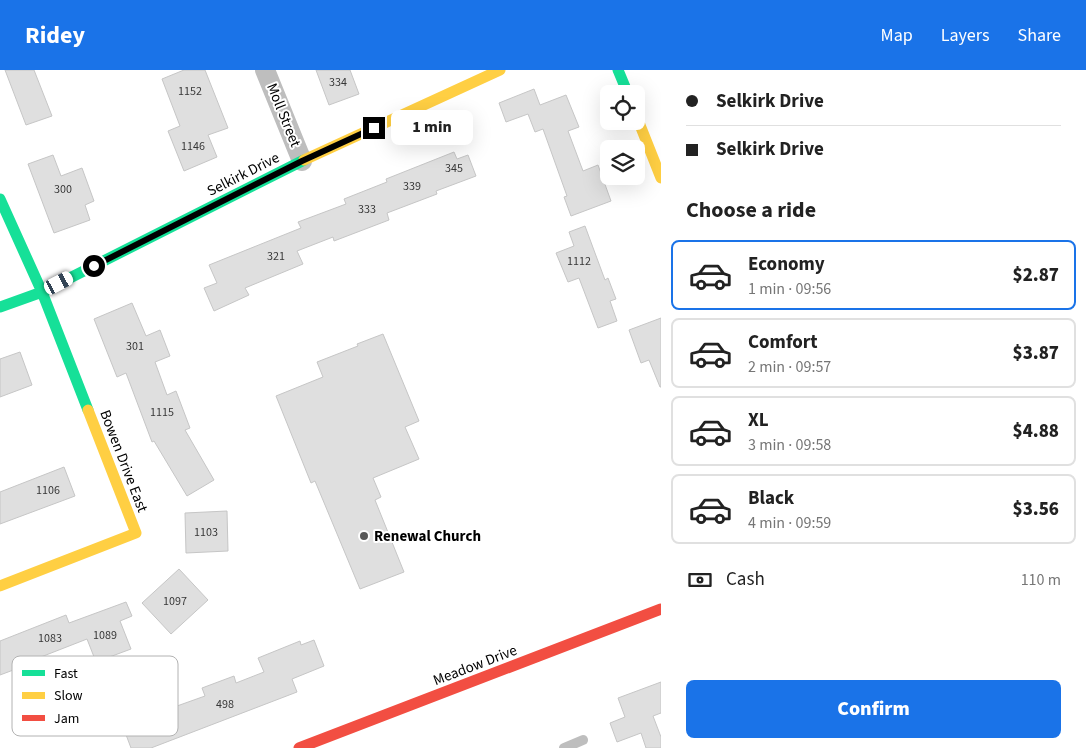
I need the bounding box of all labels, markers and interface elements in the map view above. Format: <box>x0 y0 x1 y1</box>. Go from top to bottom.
text: Ridey <box>25 18 85 53</box>
text: Map <box>881 23 913 48</box>
text: Layers <box>941 23 990 48</box>
text: Share <box>1018 23 1061 48</box>
house number: 334 <box>329 74 347 91</box>
street label: Moll Street <box>261 80 306 150</box>
house number: 1152 <box>178 83 202 100</box>
map controls <box>600 85 645 185</box>
button: locate <box>600 85 645 130</box>
text: Selkirk Drive <box>716 88 824 115</box>
callout: 1 min <box>392 110 474 146</box>
text: 1 min <box>412 116 452 138</box>
route end <box>363 117 385 139</box>
text: Selkirk Drive <box>716 136 824 163</box>
house number: 1146 <box>181 138 205 155</box>
button: layers <box>600 140 645 185</box>
street label: Selkirk Drive <box>203 147 283 202</box>
house number: 345 <box>445 160 463 177</box>
house number: 339 <box>403 178 421 195</box>
house number: 300 <box>54 181 72 198</box>
text: Choose a ride <box>686 194 816 226</box>
house number: 333 <box>358 201 376 218</box>
house number: 321 <box>267 248 285 265</box>
text: Economy <box>748 251 825 278</box>
house number: 1112 <box>567 253 591 270</box>
icon: car <box>688 253 733 298</box>
route start <box>83 255 105 277</box>
text: $2.87 <box>1013 262 1059 289</box>
car <box>42 270 75 296</box>
text: 1 min · 09:56 <box>748 278 831 300</box>
text: Comfort <box>748 329 818 356</box>
icon: car <box>688 331 733 376</box>
house number: 301 <box>126 338 144 355</box>
text: $3.87 <box>1013 340 1059 367</box>
text: 2 min · 09:57 <box>748 356 831 378</box>
house number: 1115 <box>150 404 174 421</box>
street label: Bowen Drive East <box>94 407 153 516</box>
text: XL <box>748 407 769 434</box>
icon: car <box>688 409 733 454</box>
text: $4.88 <box>1013 418 1059 445</box>
text: 3 min · 09:58 <box>748 434 831 456</box>
house number: 1106 <box>36 482 60 499</box>
text: Black <box>748 485 794 512</box>
icon: car <box>688 487 733 532</box>
text: $3.56 <box>1013 496 1059 523</box>
text: 4 min · 09:59 <box>748 512 831 534</box>
house number: 1103 <box>194 524 218 541</box>
place label: Renewal Church <box>374 526 481 547</box>
marker: Renewal Church <box>358 530 370 542</box>
icon: cash <box>686 566 714 594</box>
text: Cash <box>726 566 765 593</box>
text: 110 m <box>1021 569 1061 591</box>
house number: 1097 <box>163 593 187 610</box>
house number: 1089 <box>93 627 117 644</box>
house number: 1083 <box>38 630 62 647</box>
street label: Meadow Drive <box>430 640 520 691</box>
legend <box>12 656 178 736</box>
text: Fast <box>54 664 78 684</box>
button: Confirm <box>686 680 1061 738</box>
text: Slow <box>54 686 83 706</box>
house number: 498 <box>216 696 234 713</box>
text: Jam <box>54 709 79 729</box>

